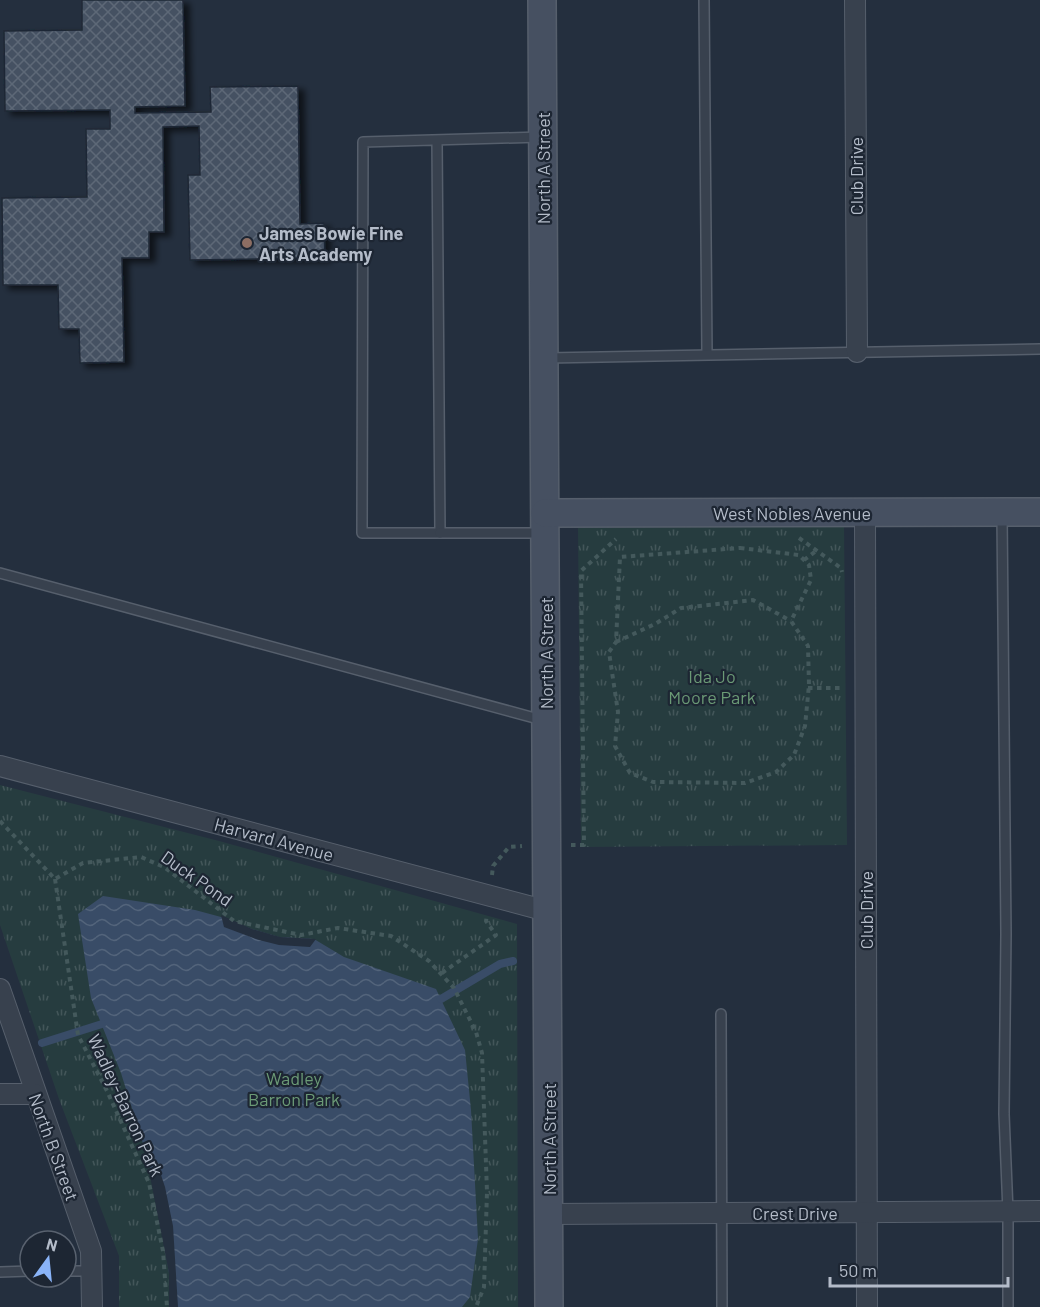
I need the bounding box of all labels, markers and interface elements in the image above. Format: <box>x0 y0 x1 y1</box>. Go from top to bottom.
street label: North A Street <box>532 112 554 224</box>
street label: Club Drive <box>845 137 867 215</box>
place label: James Bowie Fine Arts Academy <box>259 222 404 265</box>
marker: James Bowie Fine Arts Academy <box>240 236 254 250</box>
street label: West Nobles Avenue <box>713 502 871 524</box>
street label: North A Street <box>535 597 557 709</box>
park label: Ida Jo Moore Park <box>668 665 756 708</box>
street label: Harvard Avenue <box>212 812 336 866</box>
street label: Duck Pond <box>157 845 237 911</box>
street label: Club Drive <box>855 871 877 949</box>
street label: Wadley-Barron Park <box>83 1030 169 1180</box>
park label: Wadley Barron Park <box>248 1067 340 1110</box>
street label: North A Street <box>538 1083 560 1195</box>
street label: North B Street <box>24 1090 84 1204</box>
street label: Crest Drive <box>752 1202 838 1224</box>
north arrow <box>18 1229 78 1289</box>
text: N <box>44 1233 60 1255</box>
scale bar <box>830 1250 1008 1288</box>
text: 50 m <box>839 1259 877 1281</box>

